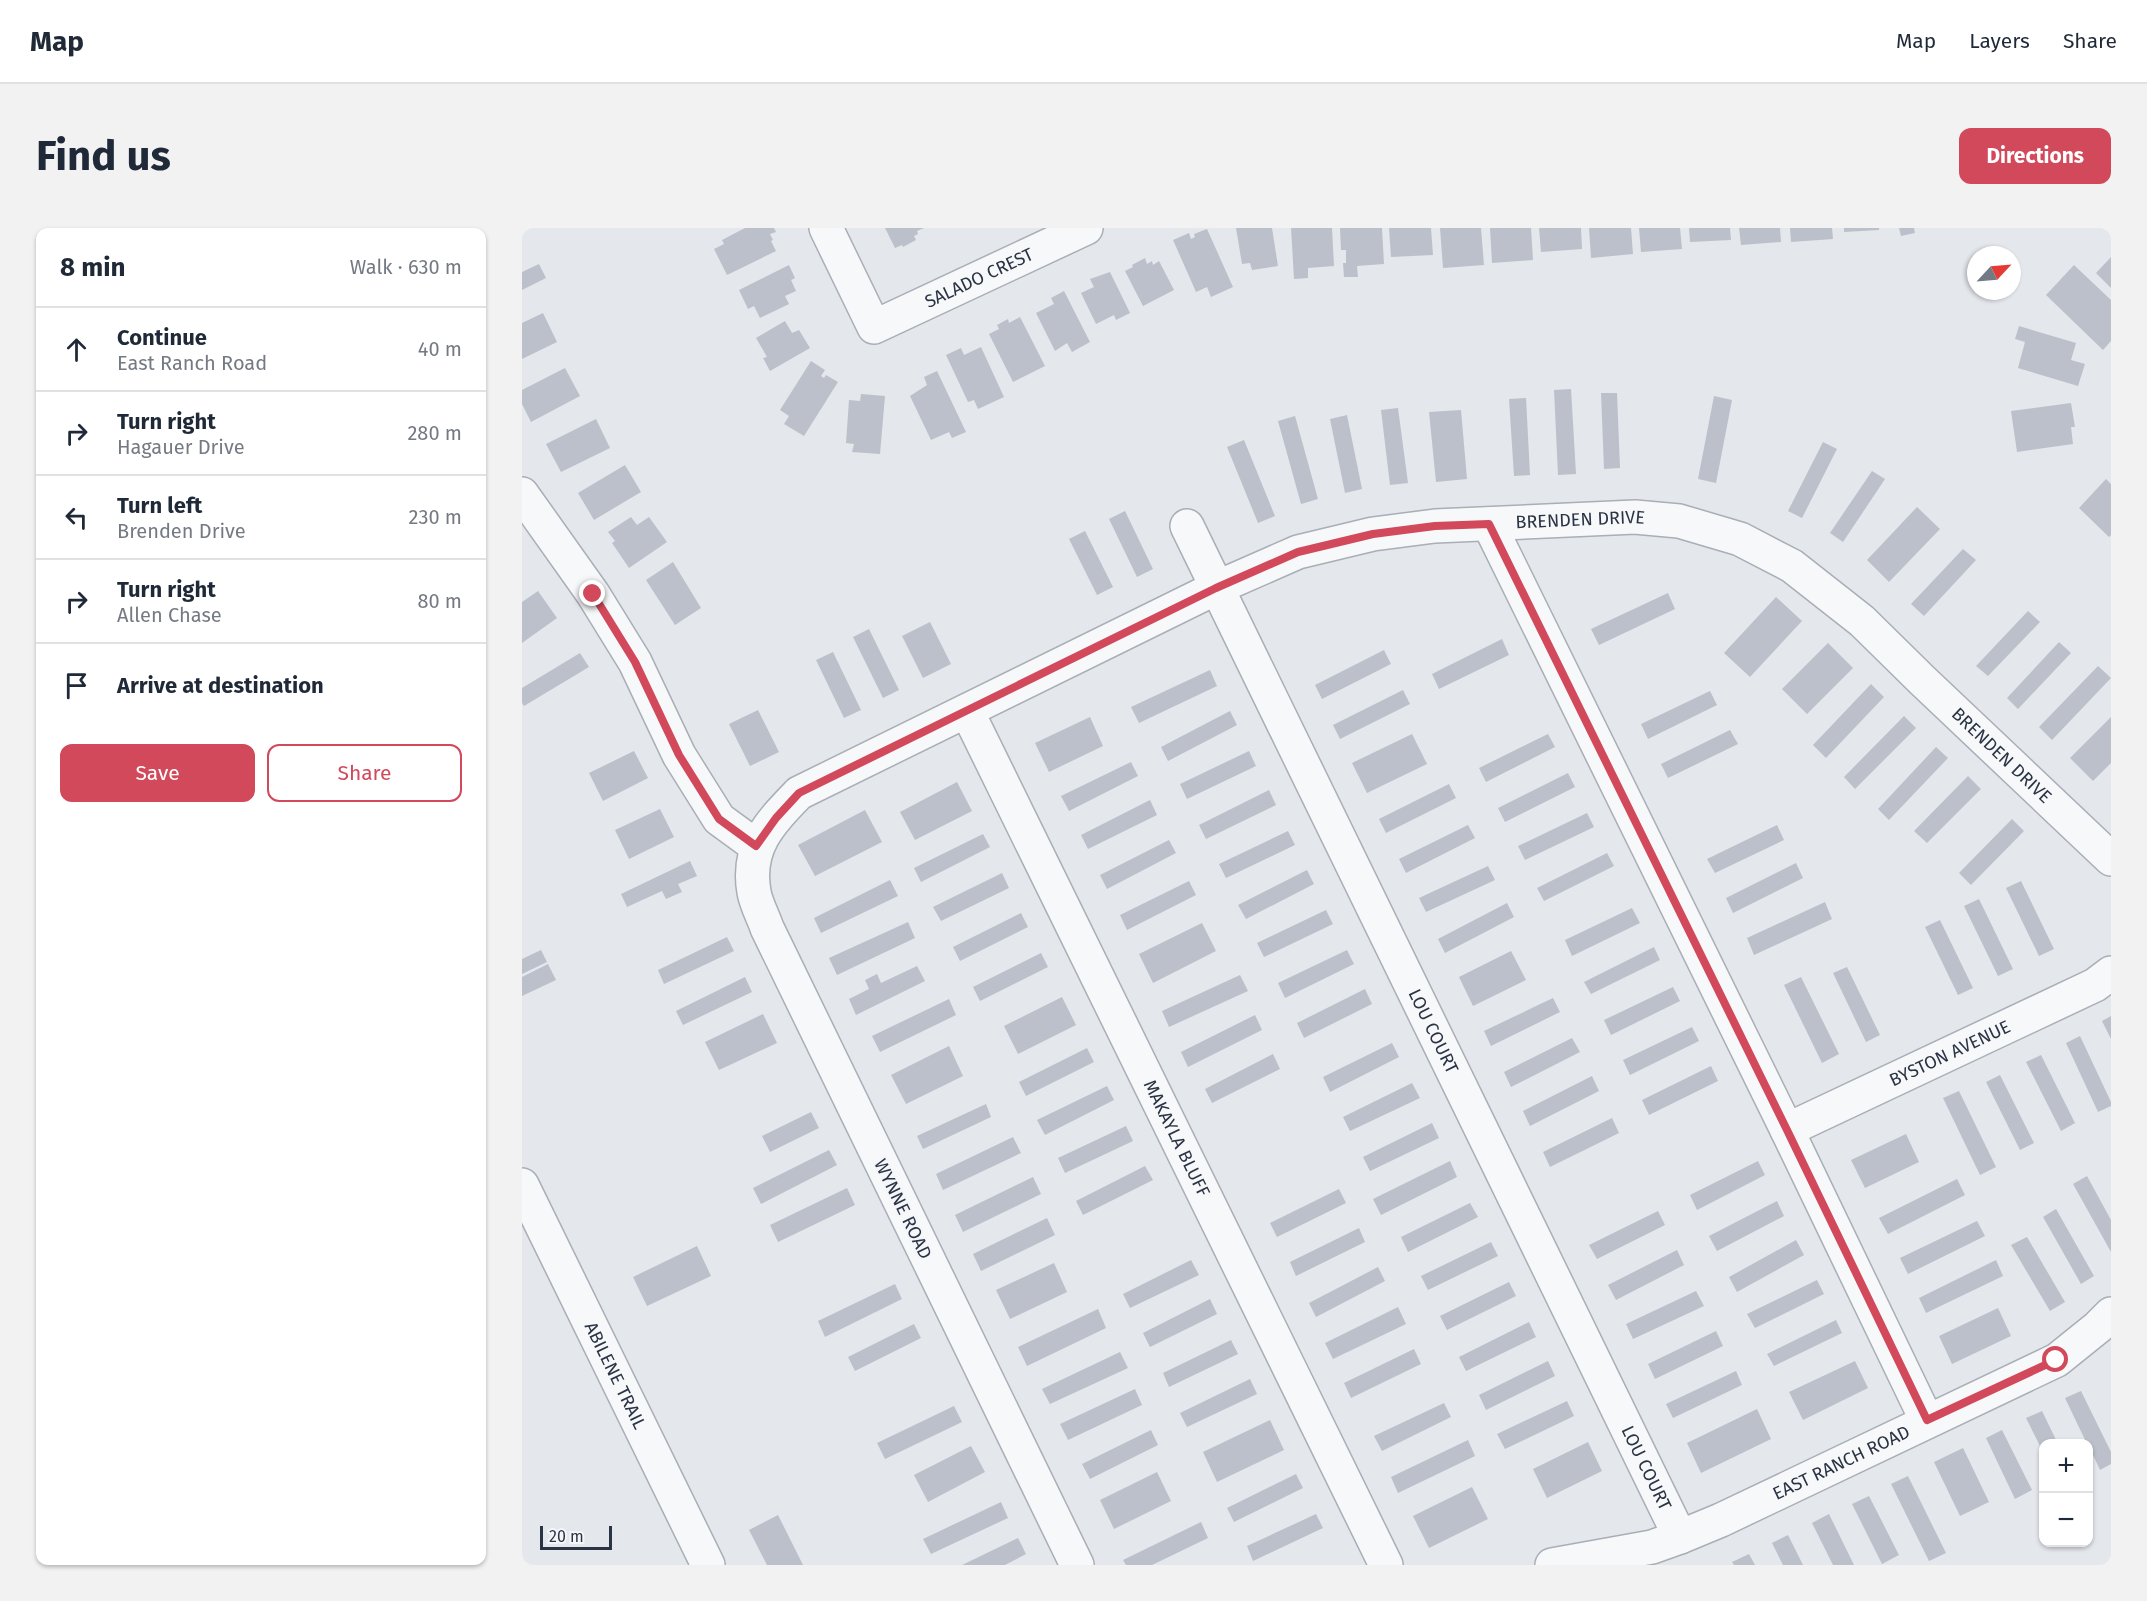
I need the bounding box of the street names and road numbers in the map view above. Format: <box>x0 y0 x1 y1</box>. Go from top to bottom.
street label: SALADO CREST <box>921 243 1038 313</box>
street label: BRENDEN DRIVE <box>1515 506 1646 533</box>
street label: BRENDEN DRIVE <box>1947 703 2056 808</box>
street label: LOU COURT <box>1403 985 1464 1078</box>
street label: BYSTON AVENUE <box>1886 1015 2014 1091</box>
street label: MAKAYLA BLUFF <box>1139 1076 1215 1201</box>
street label: WYNNE ROAD <box>869 1155 937 1263</box>
street label: ABILENE TRAIL <box>580 1318 651 1433</box>
street label: EAST RANCH ROAD <box>1769 1421 1913 1505</box>
street label: LOU COURT <box>1616 1422 1677 1514</box>

